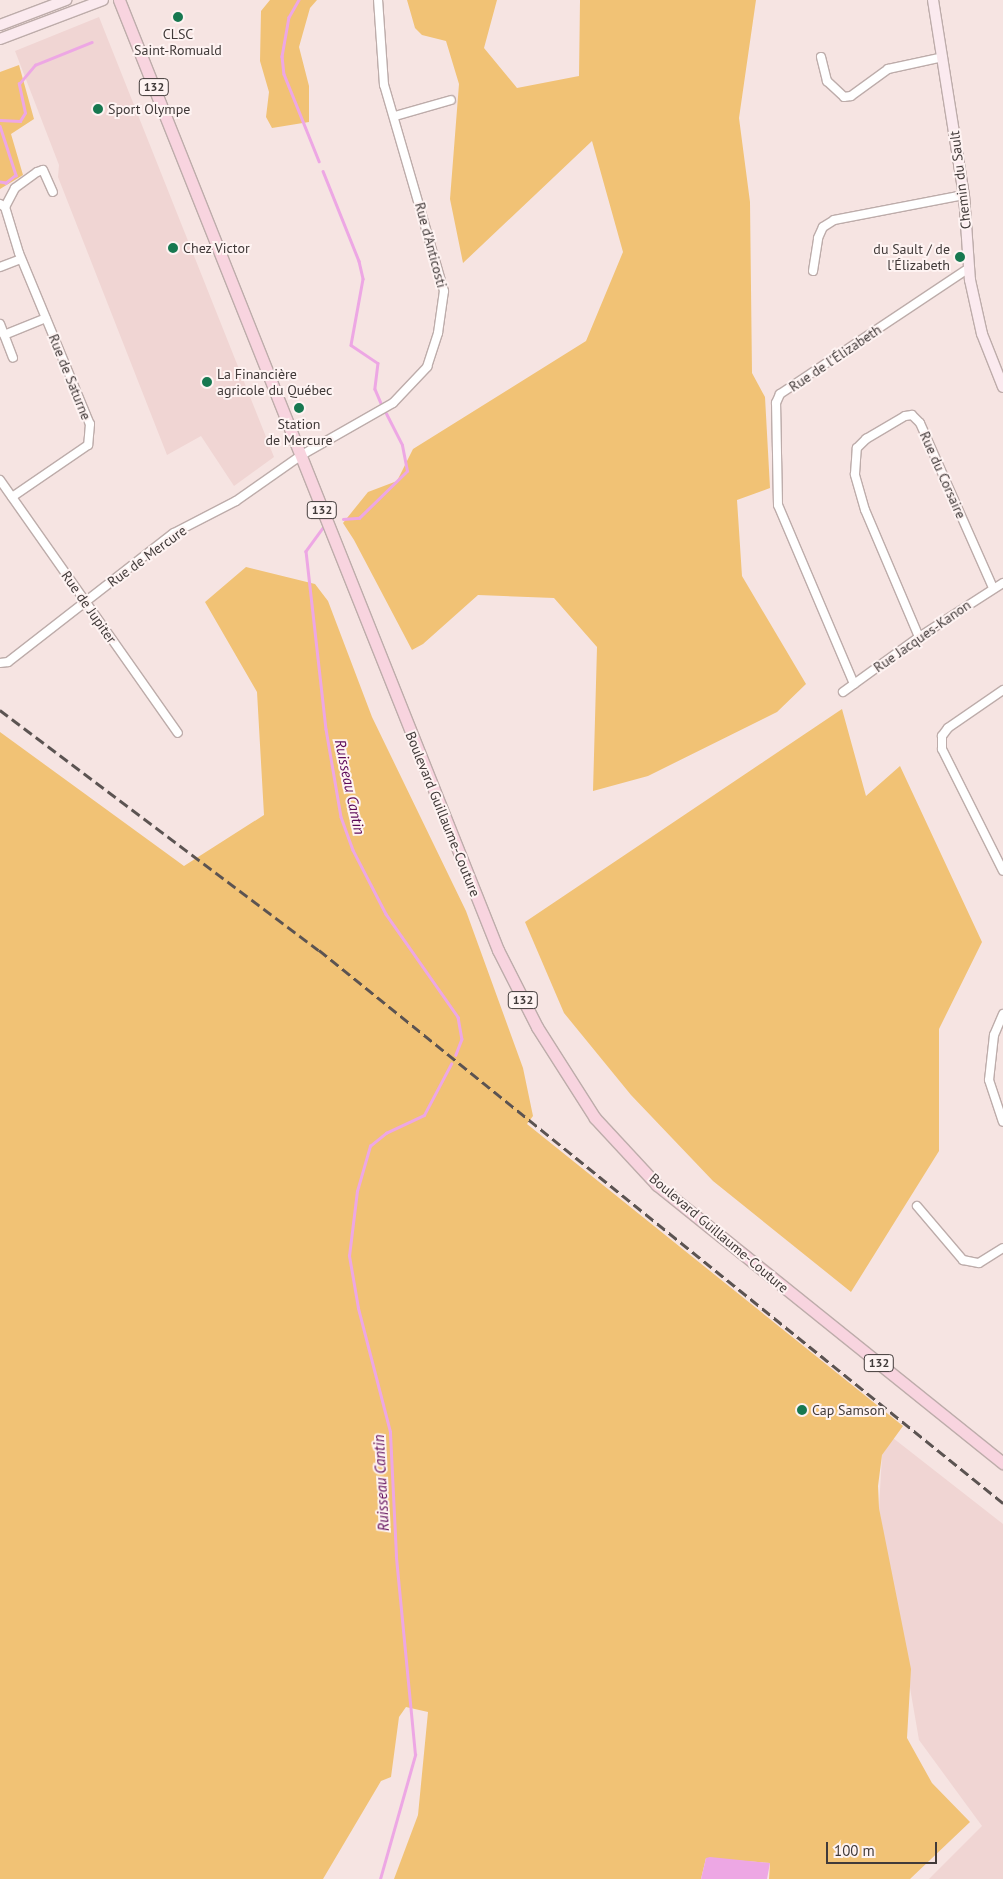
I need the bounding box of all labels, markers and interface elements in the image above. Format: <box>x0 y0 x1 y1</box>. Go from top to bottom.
marker: CLSC Saint-Romuald <box>171 10 185 24</box>
place label: CLSC Saint-Romuald <box>134 26 222 58</box>
road number: 132 <box>138 77 170 96</box>
place label: Sport Olympe <box>108 101 190 117</box>
marker: Sport Olympe <box>92 103 104 115</box>
street label: Chemin du Sault <box>946 130 974 230</box>
street label: Rue d'Anticosti <box>412 200 450 290</box>
place label: Chez Victor <box>183 240 250 256</box>
place label: du Sault / de l'Élizabeth <box>873 241 950 274</box>
marker: Chez Victor <box>167 242 179 254</box>
marker: du Sault / de l'Élizabeth <box>954 251 966 263</box>
street label: Rue de l'Élizabeth <box>786 321 884 395</box>
street label: Rue de Saturne <box>45 332 95 422</box>
place label: La Financière agricole du Québec <box>217 366 332 398</box>
marker: La Financière agricole du Québec <box>201 376 213 388</box>
marker: Station de Mercure <box>293 402 305 414</box>
place label: Station de Mercure <box>265 416 333 448</box>
street label: Rue du Corsaire <box>916 429 970 521</box>
road number: 132 <box>306 500 338 520</box>
street label: Rue de Mercure <box>104 522 190 590</box>
street label: Rue de Jupiter <box>58 568 120 646</box>
street label: Rue Jacques-Kanon <box>870 596 974 676</box>
street label: Boulevard Guillaume-Couture <box>402 729 484 899</box>
water label: Ruisseau Cantin <box>331 738 369 836</box>
road number: 132 <box>507 990 539 1010</box>
street label: Boulevard Guillaume-Couture <box>646 1170 792 1296</box>
road number: 132 <box>863 1354 895 1372</box>
place label: Cap Samson <box>812 1402 885 1418</box>
marker: Cap Samson <box>796 1404 808 1416</box>
water label: Ruisseau Cantin <box>369 1434 393 1532</box>
scale bar <box>828 1832 939 1864</box>
text: 100 m <box>834 1841 875 1860</box>

